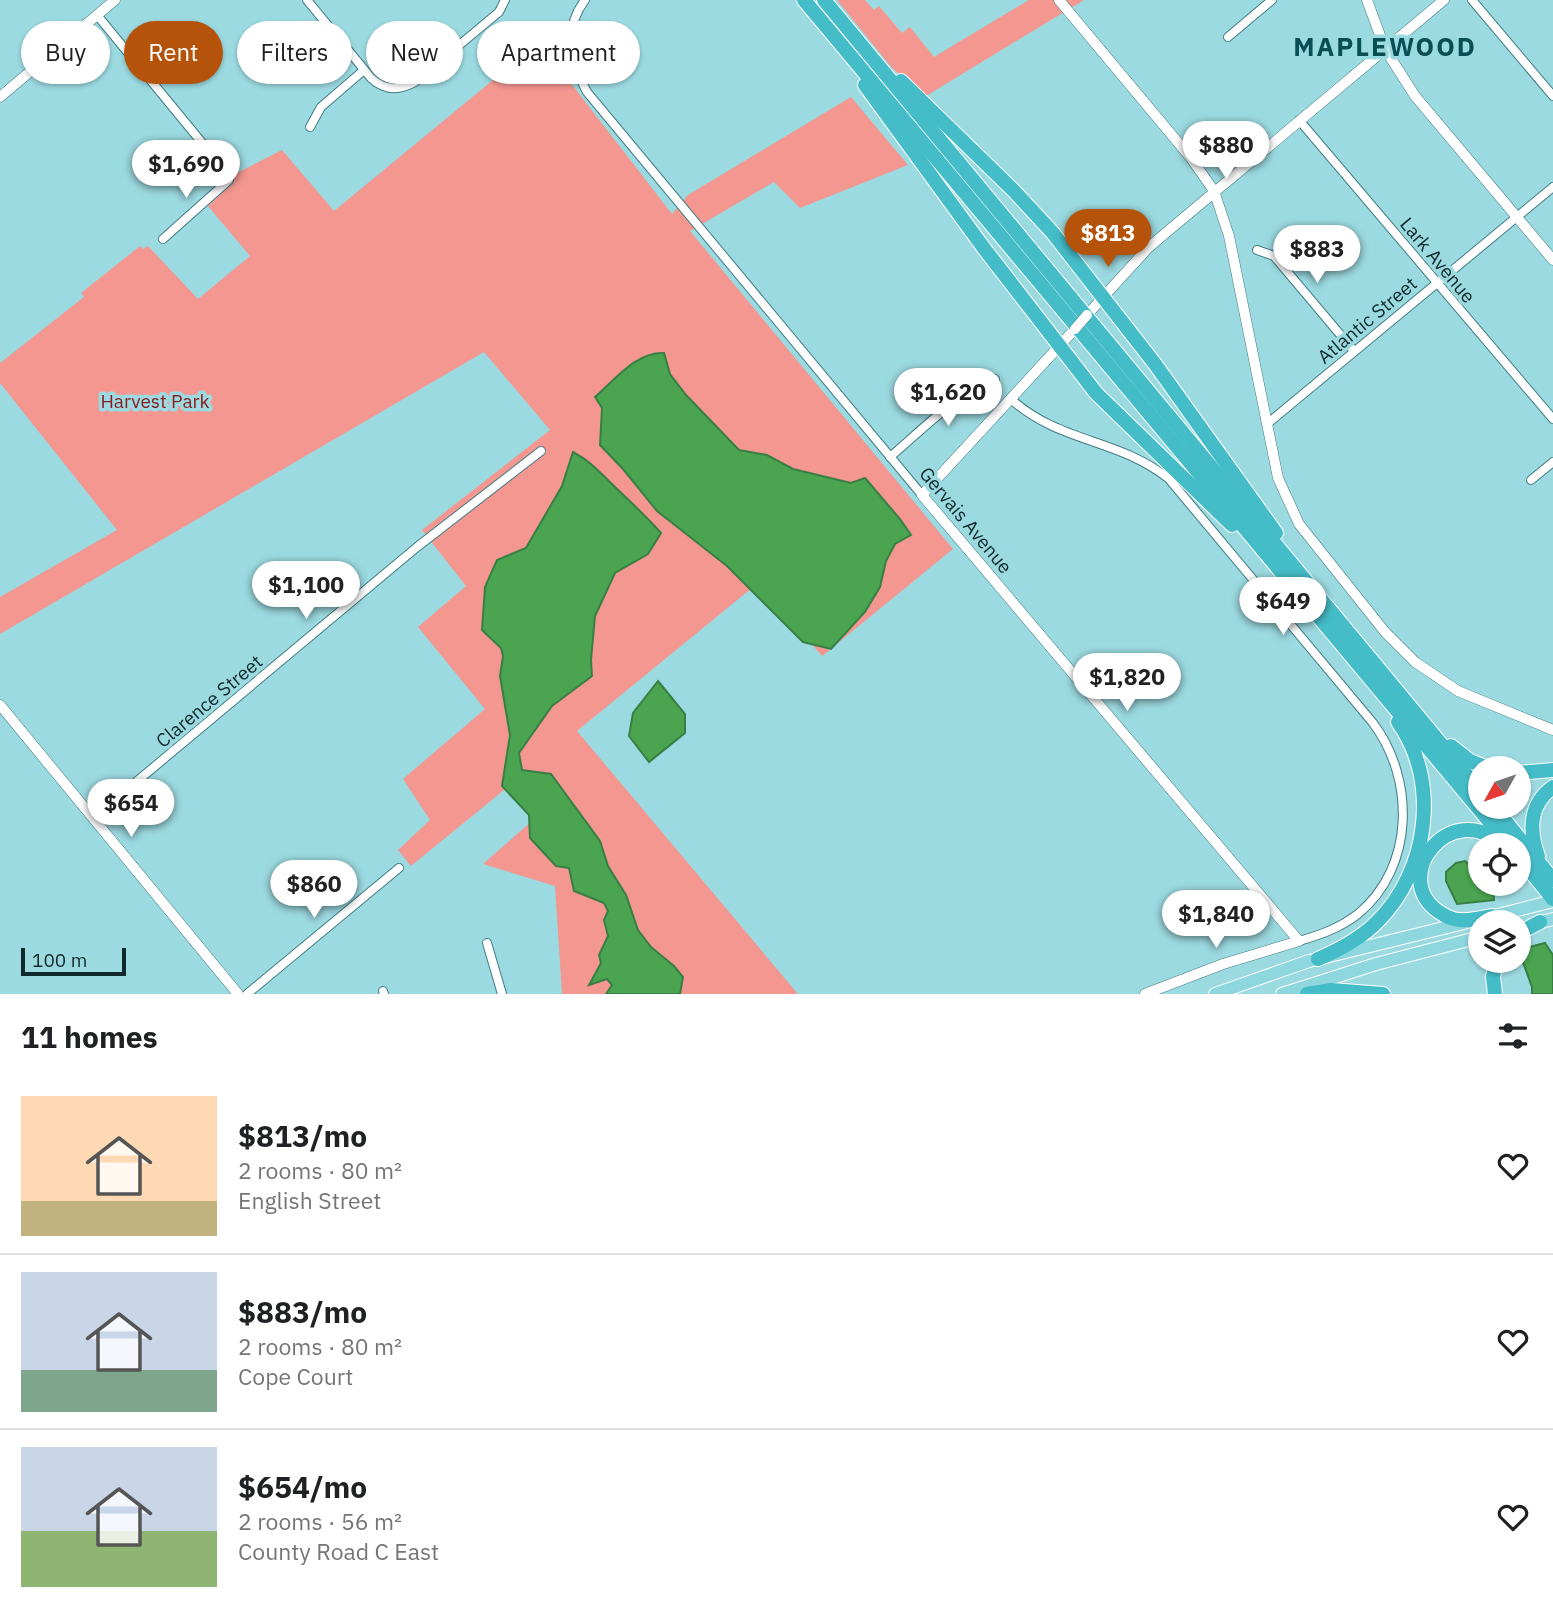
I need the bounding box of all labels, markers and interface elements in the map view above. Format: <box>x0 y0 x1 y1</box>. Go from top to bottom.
chip: Buy <box>21 21 110 84</box>
chip: Rent <box>124 21 223 84</box>
chip: Filters <box>237 21 352 84</box>
chip: New <box>366 21 463 84</box>
chip: Apartment <box>477 21 640 84</box>
district label: MAPLEWOOD <box>1293 29 1477 63</box>
pin: $880 <box>1185 122 1267 181</box>
text: $880 <box>1198 129 1254 159</box>
pin: $1,690 <box>129 140 243 200</box>
text: $1,690 <box>148 148 224 178</box>
pin: $813 <box>1067 210 1149 269</box>
street label: Lark Avenue <box>1395 212 1481 308</box>
text: $813 <box>1080 217 1136 247</box>
pin: $883 <box>1276 226 1358 285</box>
text: $883 <box>1289 233 1345 263</box>
street label: Atlantic Street <box>1312 271 1422 369</box>
pin: $1,620 <box>891 368 1005 428</box>
text: $1,620 <box>910 376 986 406</box>
park label: Harvest Park <box>100 389 210 413</box>
street label: Gervais Avenue <box>914 462 1018 578</box>
pin: $1,100 <box>249 562 363 621</box>
text: $1,100 <box>268 569 344 599</box>
pin: $649 <box>1242 578 1324 637</box>
text: $649 <box>1255 585 1311 615</box>
street label: Clarence Street <box>151 649 267 753</box>
pin: $1,820 <box>1070 654 1184 713</box>
text: $1,820 <box>1089 661 1165 691</box>
north arrow <box>1468 756 1531 819</box>
map controls <box>1468 756 1531 973</box>
pin: $654 <box>90 780 172 839</box>
text: $654 <box>103 787 159 817</box>
button: locate <box>1468 833 1531 896</box>
pin: $860 <box>273 860 355 920</box>
text: $860 <box>286 868 342 898</box>
pin: $1,840 <box>1159 890 1273 950</box>
text: $1,840 <box>1178 898 1254 928</box>
button: layers <box>1468 910 1531 973</box>
scale bar <box>21 945 126 977</box>
text: 100 m <box>32 948 87 972</box>
text: 11 homes <box>21 1017 158 1056</box>
icon: filters <box>1494 1017 1532 1055</box>
text: $813/mo <box>238 1116 367 1155</box>
icon: home <box>77 1124 161 1208</box>
icon: heart <box>1494 1147 1532 1185</box>
text: 2 rooms · 80 m² <box>238 1155 402 1185</box>
text: English Street <box>238 1185 381 1215</box>
text: $883/mo <box>238 1292 367 1331</box>
icon: home <box>77 1300 161 1384</box>
icon: heart <box>1494 1323 1532 1361</box>
text: 2 rooms · 80 m² <box>238 1331 402 1361</box>
text: Cope Court <box>238 1361 353 1391</box>
text: $654/mo <box>238 1467 367 1506</box>
icon: home <box>77 1475 161 1559</box>
icon: heart <box>1494 1498 1532 1536</box>
text: 2 rooms · 56 m² <box>238 1506 402 1536</box>
text: County Road C East <box>238 1536 439 1566</box>

